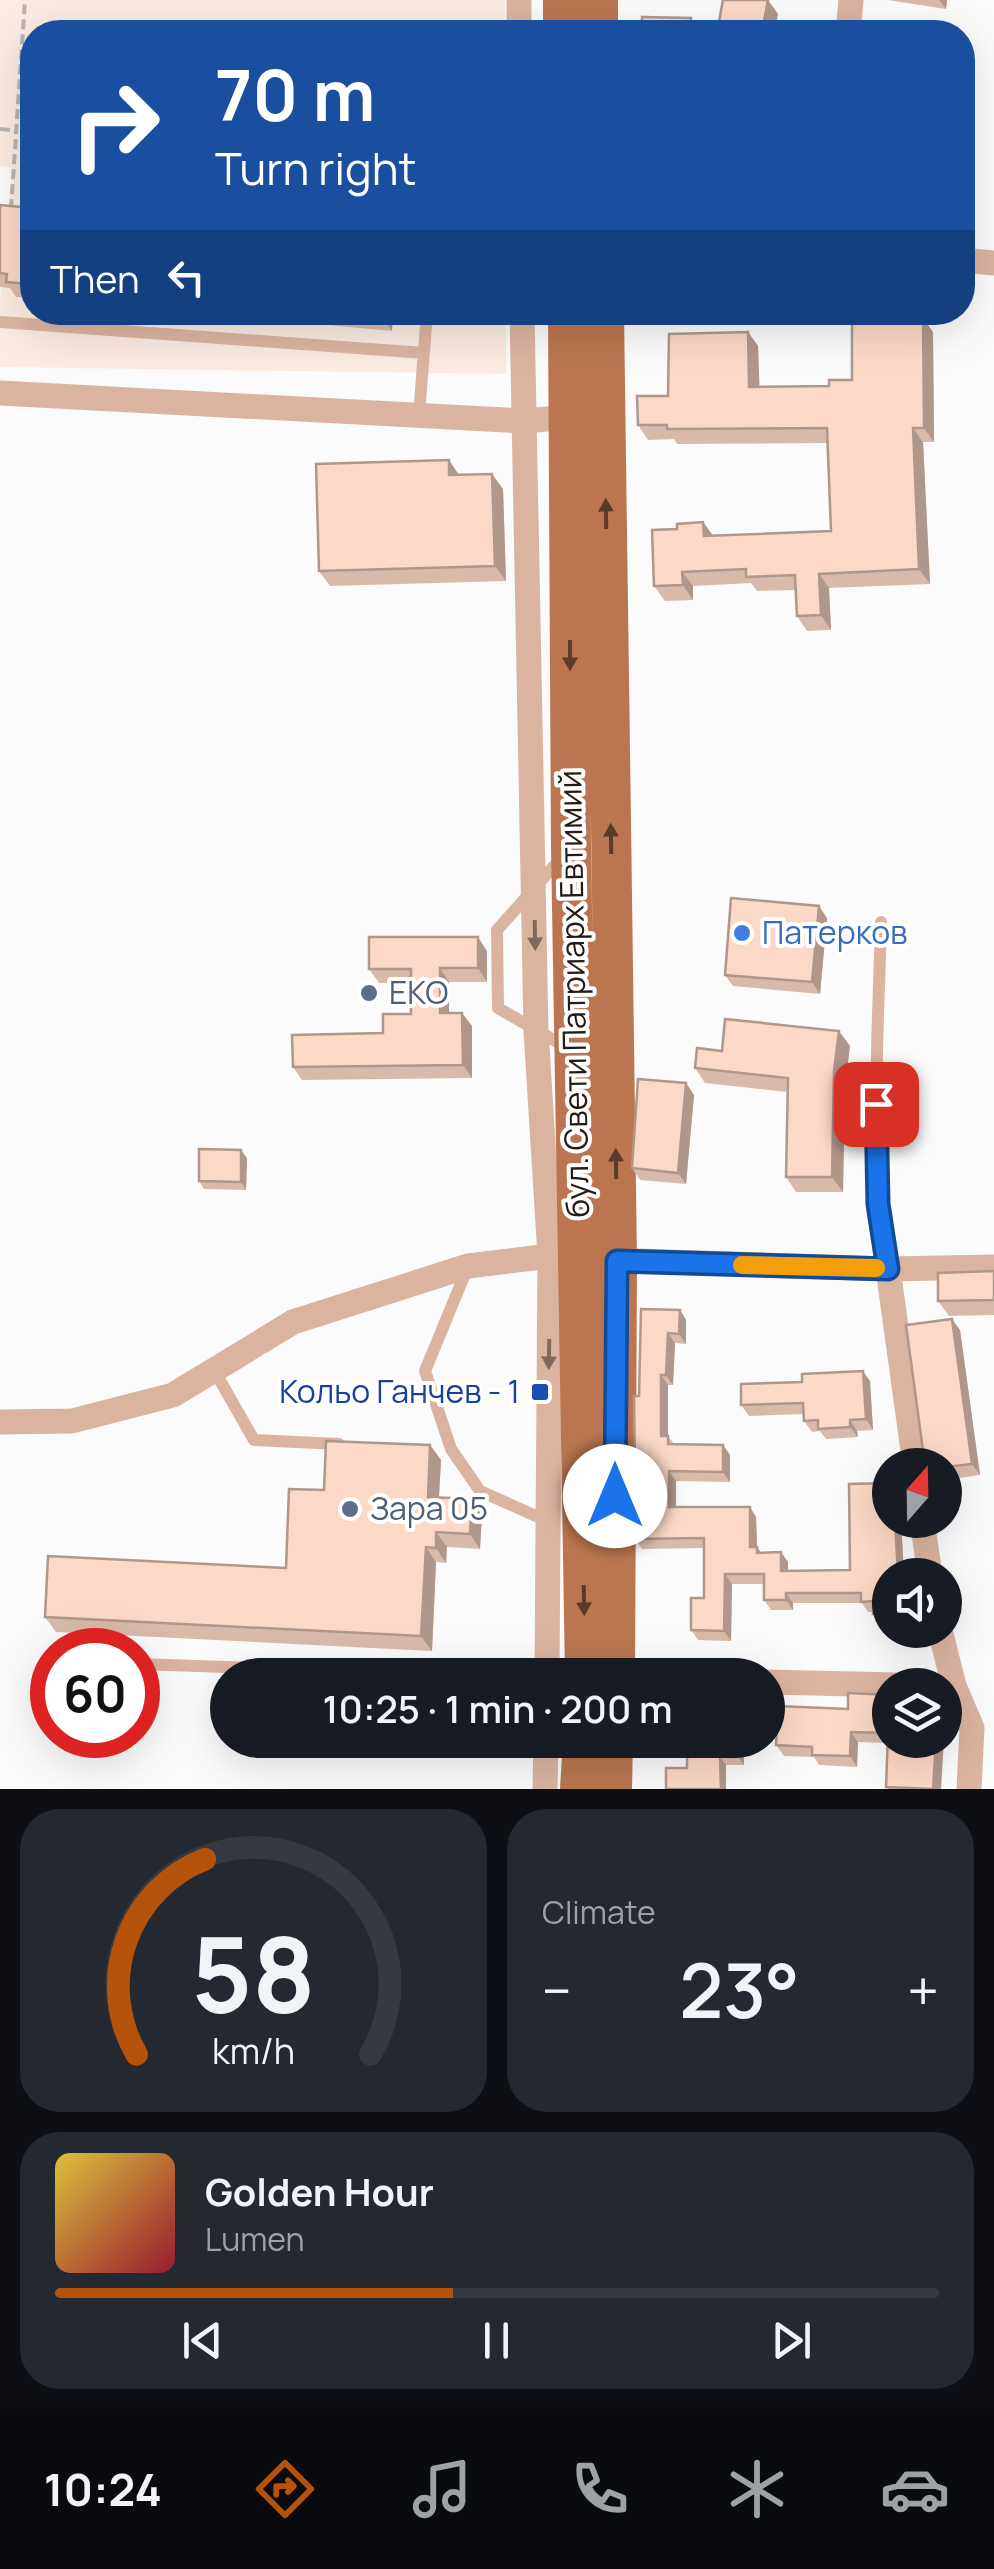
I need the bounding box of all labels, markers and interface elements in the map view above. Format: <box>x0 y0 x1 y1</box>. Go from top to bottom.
text: 70 m <box>215 46 375 142</box>
icon: right <box>50 60 180 190</box>
text: Turn right <box>215 137 416 199</box>
icon: left <box>159 250 214 305</box>
text: Then <box>50 252 139 304</box>
one-way arrow <box>598 497 614 529</box>
one-way arrow <box>562 639 578 671</box>
street label: бул. Свети Патриарх Евтимий <box>547 770 599 1218</box>
one-way arrow <box>603 822 619 854</box>
place label: Патерков <box>762 910 907 954</box>
one-way arrow <box>527 919 543 951</box>
marker: Патерков <box>731 922 753 944</box>
place label: EKO <box>389 970 448 1014</box>
marker: EKO <box>358 982 380 1004</box>
pin <box>834 1062 919 1147</box>
icon: arrive <box>849 1077 904 1132</box>
one-way arrow <box>607 1147 623 1179</box>
one-way arrow <box>541 1338 557 1370</box>
place label: Кольо Ганчев - 1 <box>279 1369 520 1413</box>
marker: Кольо Ганчев - 1 <box>529 1381 551 1403</box>
position arrow <box>563 1444 667 1548</box>
north arrow <box>872 1448 962 1538</box>
map controls <box>872 1448 962 1758</box>
place label: Зара 05 <box>370 1486 488 1530</box>
marker: Зара 05 <box>339 1498 361 1520</box>
button: sound <box>872 1558 962 1648</box>
one-way arrow <box>576 1585 592 1617</box>
speed limit sign: 60 <box>30 1628 160 1758</box>
button: layers <box>872 1668 962 1758</box>
text: 10:25 · 1 min · 200 m <box>323 1682 672 1734</box>
text: Climate <box>542 1890 656 1934</box>
text: 58 <box>191 1901 316 2043</box>
text: 23° <box>679 1938 800 2041</box>
text: − <box>542 1952 572 2028</box>
text: + <box>907 1952 939 2028</box>
text: km/h <box>212 2026 295 2075</box>
text: Golden Hour <box>205 2165 434 2217</box>
text: Lumen <box>205 2217 305 2261</box>
icon: previous <box>175 2313 230 2368</box>
icon: pause <box>469 2313 524 2368</box>
icon: next <box>764 2313 819 2368</box>
icon: directions <box>250 2454 320 2524</box>
icon: music <box>407 2454 477 2524</box>
icon: phone <box>565 2454 635 2524</box>
icon: climate <box>722 2454 792 2524</box>
icon: car <box>880 2454 950 2524</box>
text: 10:24 <box>44 2458 162 2520</box>

